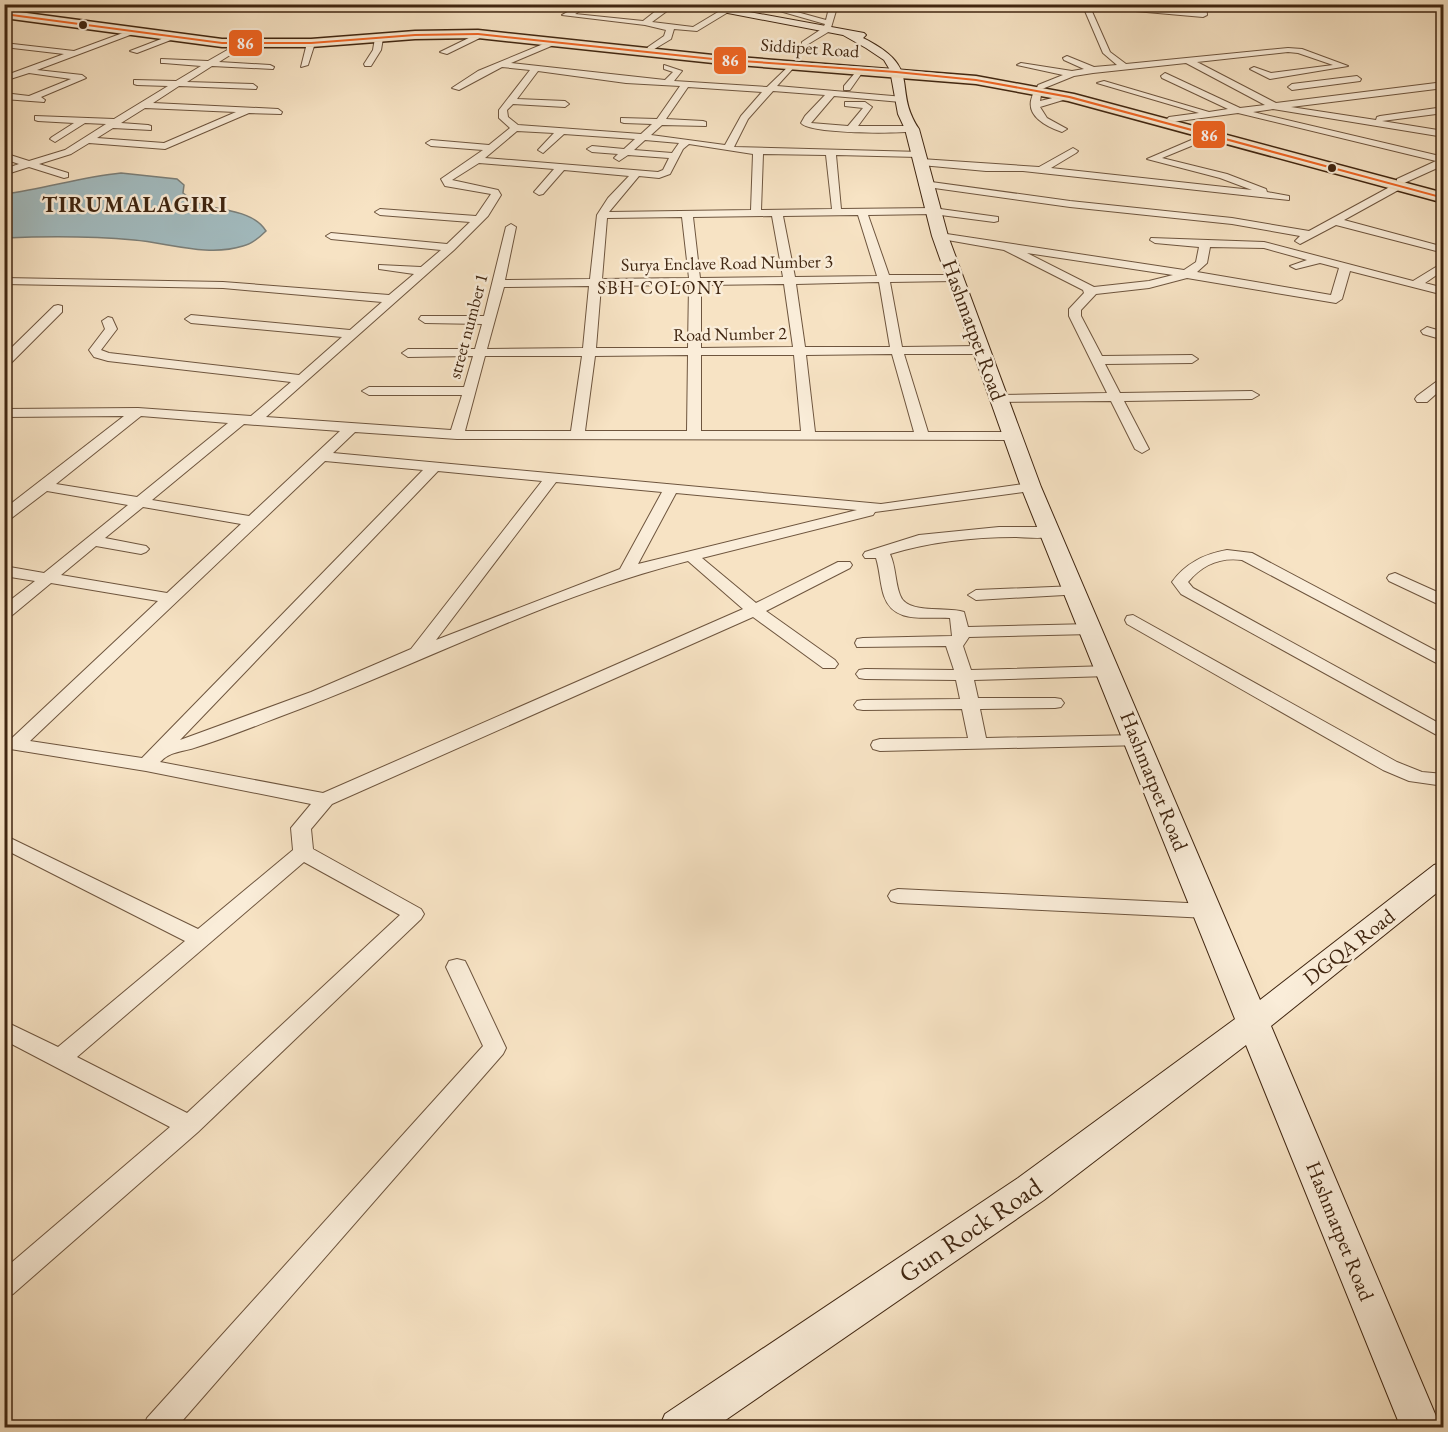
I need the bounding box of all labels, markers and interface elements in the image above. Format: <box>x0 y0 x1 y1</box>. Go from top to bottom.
unlabelled marker <box>77 19 89 31</box>
line badge: 86 <box>228 29 263 57</box>
text: 86 <box>237 33 254 54</box>
street label: Siddipet Road <box>760 33 861 62</box>
line badge: 86 <box>713 46 747 75</box>
text: 86 <box>722 50 739 71</box>
line badge: 86 <box>1192 120 1226 149</box>
text: 86 <box>1201 125 1218 146</box>
unlabelled marker <box>1326 162 1338 174</box>
district label: TIRUMALAGIRI <box>42 190 228 219</box>
street label: Surya Enclave Road Number 3 <box>621 249 833 276</box>
street label: Hashmatpet Road <box>936 256 1013 404</box>
street label: street number 1 <box>442 271 493 381</box>
district label: SBH COLONY <box>597 276 725 299</box>
street label: Road Number 2 <box>673 321 787 346</box>
street label: Hashmatpet Road <box>1114 707 1195 855</box>
street label: DGQA Road <box>1297 902 1401 992</box>
street label: Hashmatpet Road <box>1300 1157 1381 1305</box>
street label: Gun Rock Road <box>892 1169 1049 1290</box>

